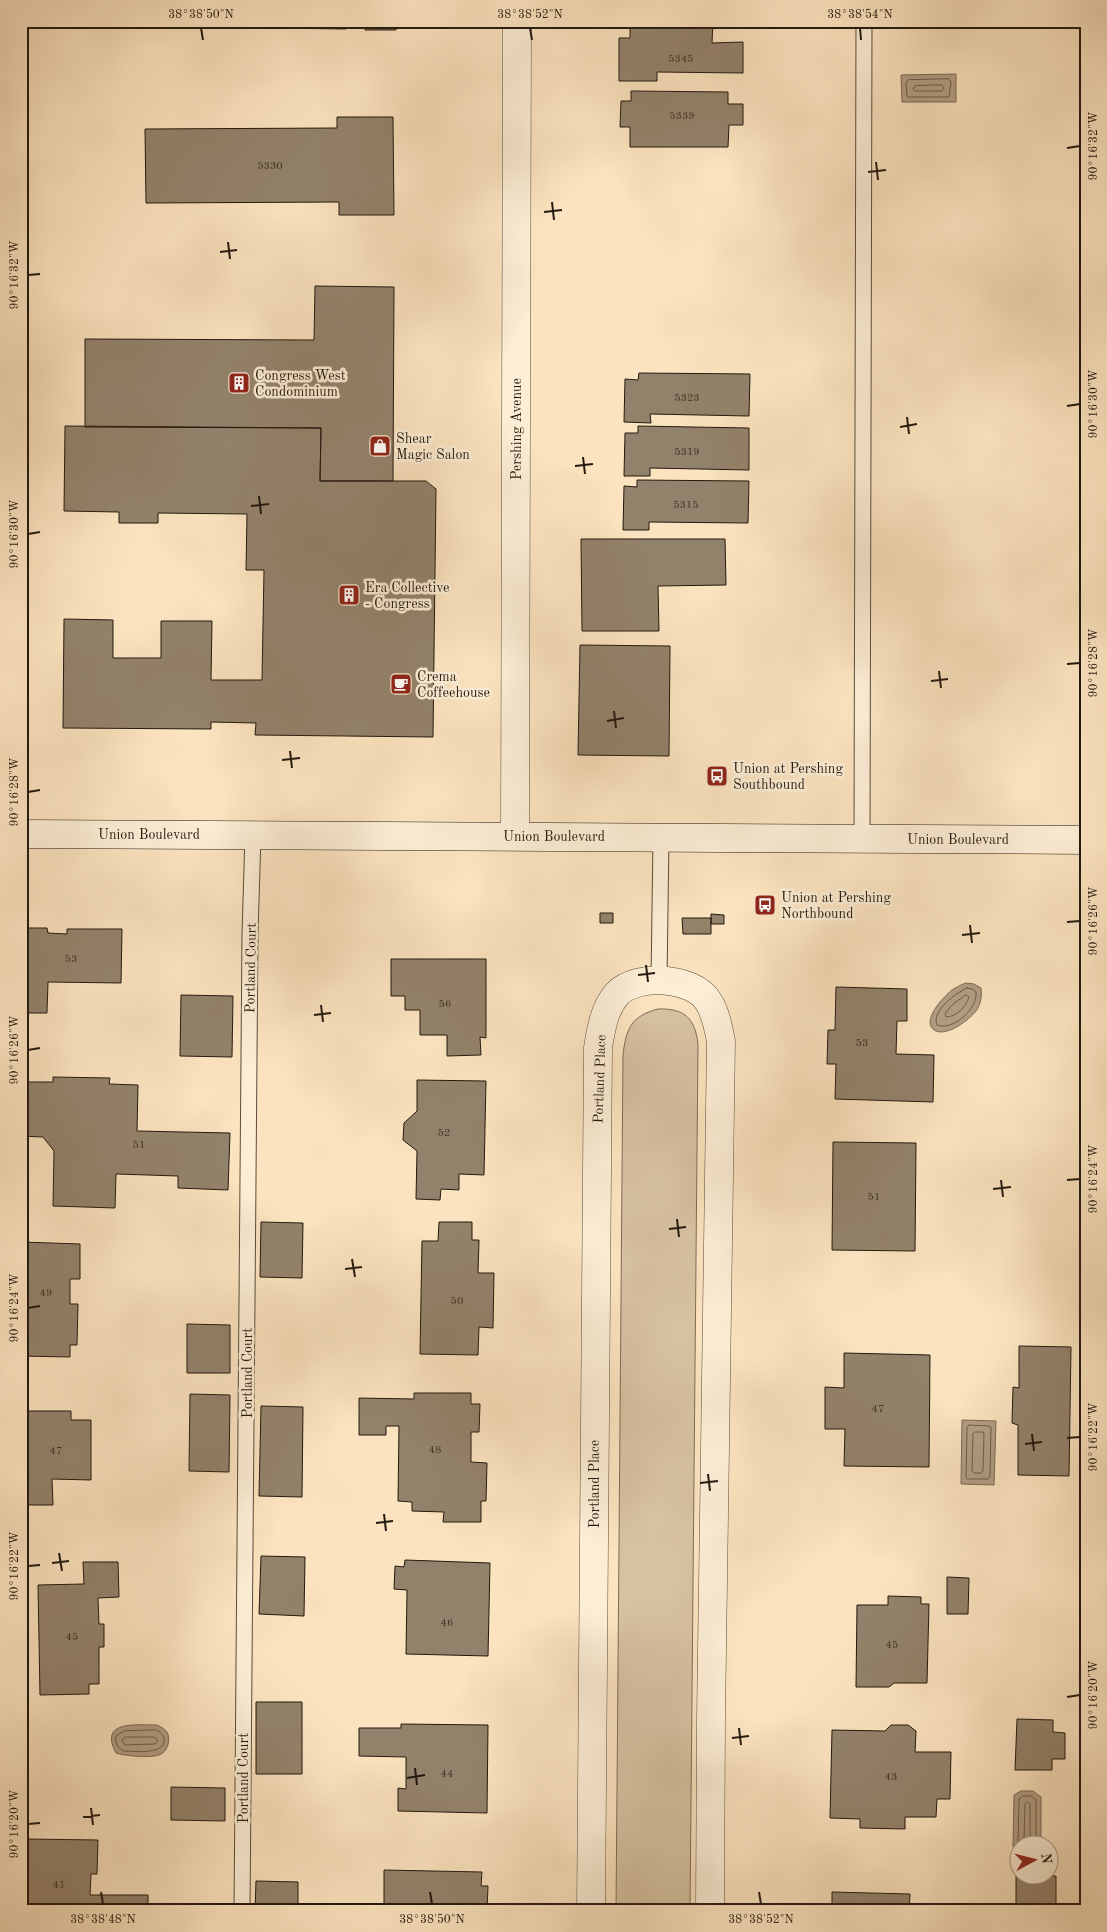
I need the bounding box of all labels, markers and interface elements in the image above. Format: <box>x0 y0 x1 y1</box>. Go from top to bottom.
text: 38°38'50"N <box>168 8 234 21</box>
text: 38°38'52"N <box>497 8 563 21</box>
text: 38°38'54"N <box>827 8 893 21</box>
house number: 5345 <box>668 54 694 65</box>
house number: 5339 <box>669 111 695 122</box>
text: 90°16'32"W <box>1088 111 1100 181</box>
house number: 5330 <box>257 161 283 172</box>
text: 90°16'32"W <box>9 240 21 310</box>
place label: Congress West Condominium <box>255 369 346 399</box>
text: 90°16'30"W <box>1088 369 1100 439</box>
building icon: Congress West Condominium <box>227 371 251 395</box>
street label: Pershing Avenue <box>510 378 524 480</box>
house number: 5323 <box>674 393 700 404</box>
place label: Shear Magic Salon <box>396 432 470 462</box>
shop icon: Shear Magic Salon <box>368 434 392 458</box>
house number: 5319 <box>674 447 700 458</box>
text: 90°16'30"W <box>9 499 21 569</box>
house number: 5315 <box>673 500 699 511</box>
place label: Era Collective - Congress <box>365 581 450 611</box>
building icon: Era Collective - Congress <box>337 583 361 607</box>
text: 90°16'28"W <box>1088 628 1100 698</box>
place label: Crema Coffeehouse <box>417 670 490 700</box>
cafe icon: Crema Coffeehouse <box>389 672 413 696</box>
text: 90°16'28"W <box>9 757 21 827</box>
place label: Union at Pershing Southbound <box>733 762 843 792</box>
bus stop icon: Union at Pershing Southbound <box>705 764 729 788</box>
street label: Union Boulevard <box>98 828 200 842</box>
street label: Union Boulevard <box>503 830 605 844</box>
street label: Union Boulevard <box>907 833 1009 847</box>
text: 90°16'26"W <box>1088 886 1100 956</box>
place label: Union at Pershing Northbound <box>781 891 891 921</box>
bus stop icon: Union at Pershing Northbound <box>753 893 777 917</box>
street label: Portland Court <box>243 923 259 1013</box>
house number: 53 <box>65 954 77 965</box>
house number: 56 <box>439 999 451 1010</box>
text: 90°16'26"W <box>9 1015 21 1085</box>
street label: Portland Place <box>591 1035 609 1124</box>
house number: 53 <box>856 1038 868 1049</box>
house number: 52 <box>438 1128 450 1139</box>
house number: 51 <box>133 1140 145 1151</box>
text: 90°16'24"W <box>1088 1144 1100 1214</box>
house number: 51 <box>868 1192 880 1203</box>
text: 90°16'24"W <box>9 1273 21 1343</box>
house number: 49 <box>40 1288 52 1299</box>
house number: 50 <box>451 1296 463 1307</box>
street label: Portland Court <box>241 1328 255 1418</box>
text: 90°16'22"W <box>1088 1402 1100 1472</box>
house number: 47 <box>872 1404 884 1415</box>
street label: Portland Place <box>588 1440 602 1528</box>
house number: 48 <box>429 1445 441 1456</box>
house number: 47 <box>50 1446 62 1457</box>
text: 90°16'22"W <box>9 1531 21 1601</box>
house number: 46 <box>441 1618 453 1629</box>
house number: 45 <box>66 1632 78 1643</box>
house number: 45 <box>886 1640 898 1651</box>
text: 90°16'20"W <box>1088 1660 1100 1730</box>
street label: Portland Court <box>237 1733 251 1823</box>
house number: 44 <box>441 1769 453 1780</box>
house number: 43 <box>885 1772 897 1783</box>
text: 90°16'20"W <box>9 1789 21 1859</box>
north arrow <box>1010 1834 1060 1884</box>
text: N <box>1038 1852 1054 1865</box>
house number: 41 <box>53 1880 65 1891</box>
text: 38°38'50"N <box>399 1913 465 1926</box>
text: 38°38'52"N <box>728 1913 794 1926</box>
text: 38°38'48"N <box>70 1914 136 1926</box>

